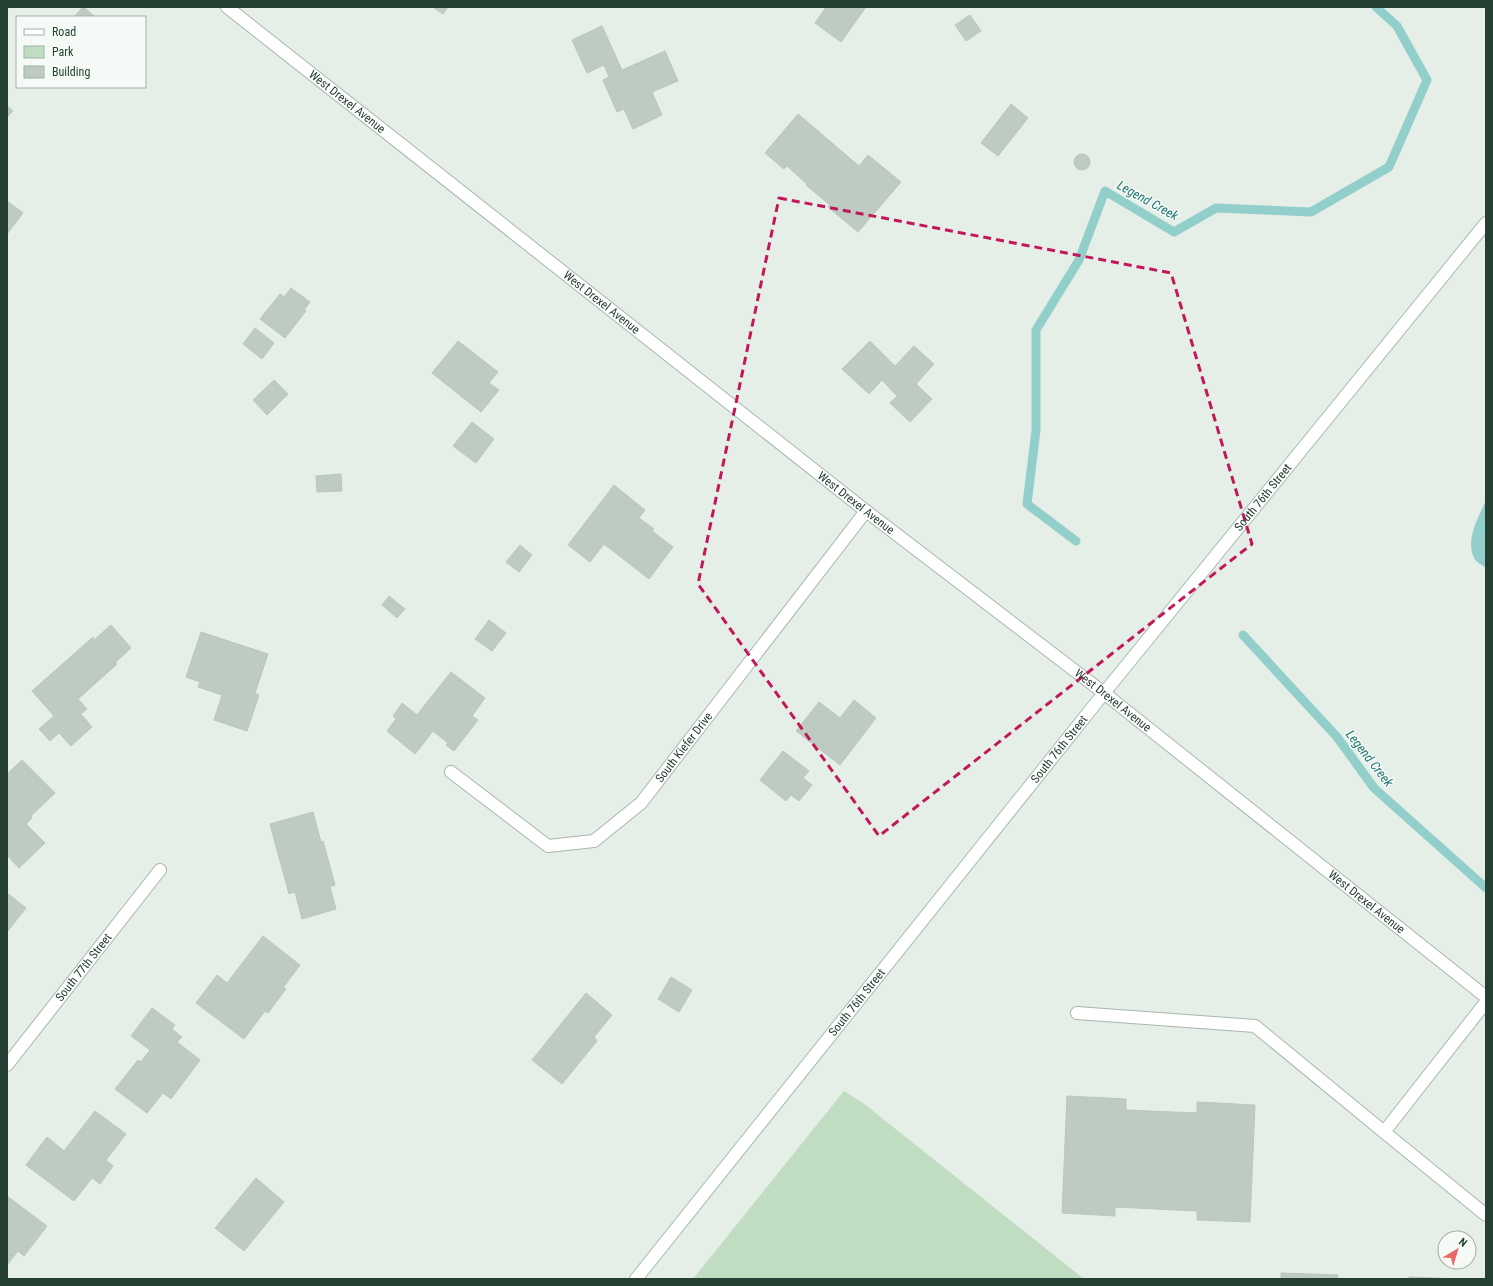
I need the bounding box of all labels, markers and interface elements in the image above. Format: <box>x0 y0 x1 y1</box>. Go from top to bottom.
legend <box>16 16 146 88</box>
text: Road <box>52 25 76 39</box>
text: Park <box>52 45 74 59</box>
text: Building <box>52 65 90 79</box>
street label: West Drexel Avenue <box>306 67 388 136</box>
water label: Legend Creek <box>1115 177 1181 224</box>
street label: West Drexel Avenue <box>561 268 643 337</box>
street label: South 76th Street <box>1232 461 1295 534</box>
street label: West Drexel Avenue <box>815 469 897 537</box>
street label: West Drexel Avenue <box>1072 666 1154 735</box>
street label: South Kiefer Drive <box>652 709 716 785</box>
street label: South 76th Street <box>1028 712 1091 786</box>
water label: Legend Creek <box>1343 727 1397 790</box>
street label: West Drexel Avenue <box>1326 867 1408 937</box>
street label: South 77th Street <box>53 930 115 1004</box>
street label: South 76th Street <box>826 966 888 1039</box>
north arrow <box>1437 1230 1477 1270</box>
text: N <box>1456 1235 1470 1250</box>

